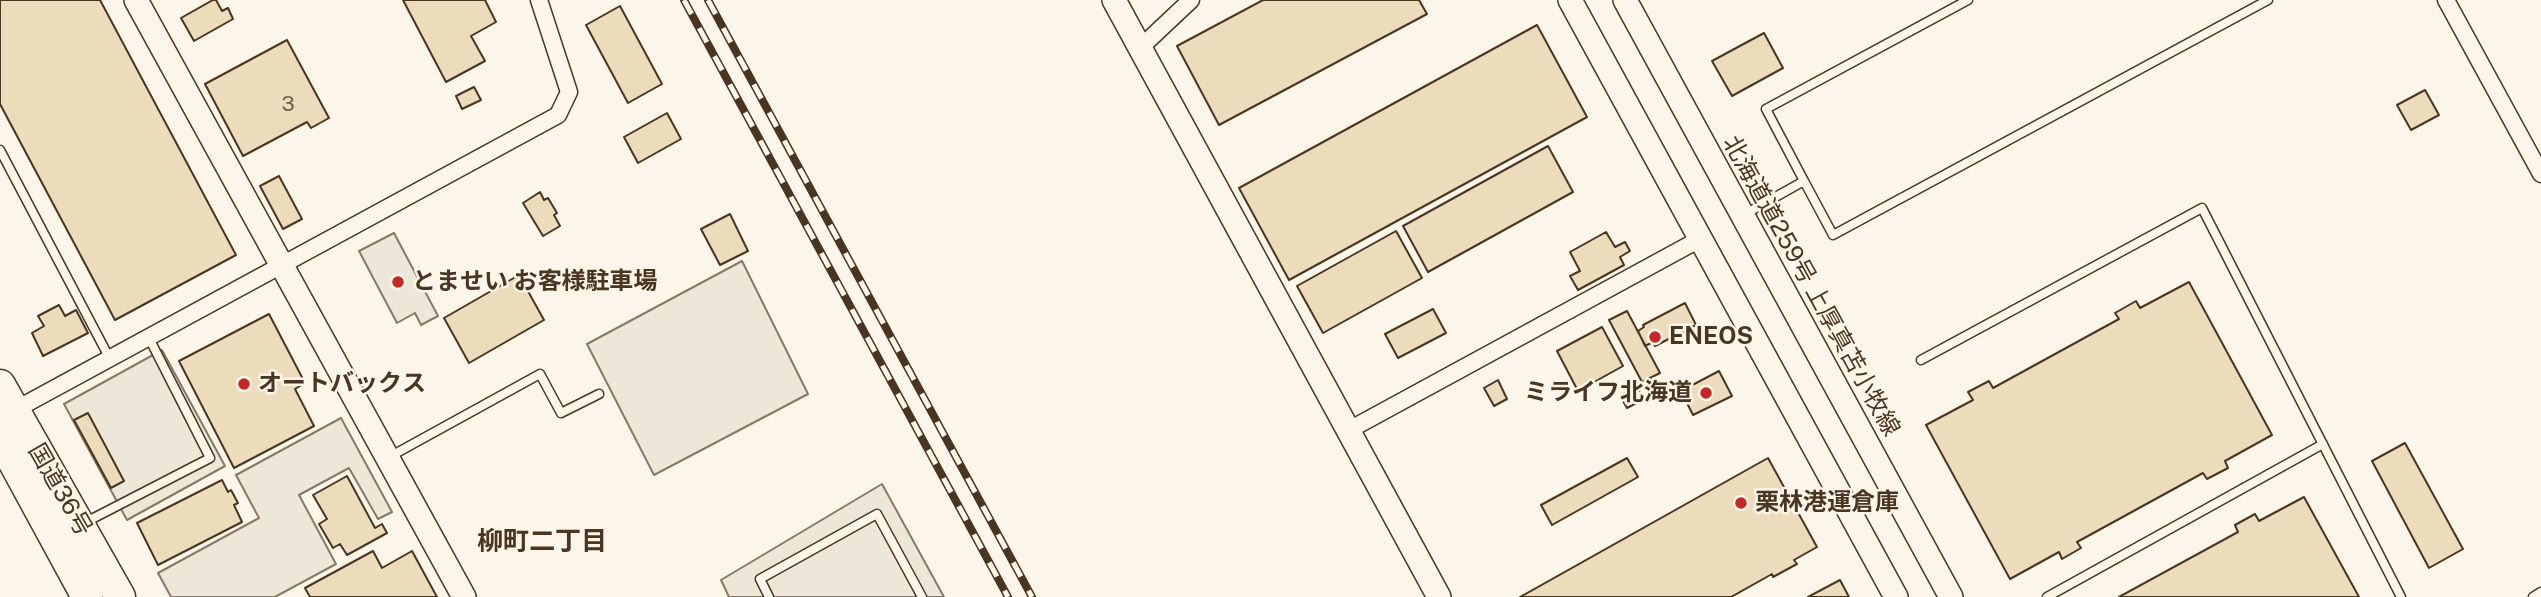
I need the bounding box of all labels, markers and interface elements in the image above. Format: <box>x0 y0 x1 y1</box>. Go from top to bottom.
house number: 3 <box>281 92 295 118</box>
street label: 北海道道259号 上厚真苫小牧線 <box>1716 131 1906 441</box>
place label: とませい お客様駐車場 <box>412 268 657 296</box>
marker: とませい お客様駐車場 <box>390 274 406 290</box>
place label: ENEOS <box>1669 323 1753 351</box>
marker: ENEOS <box>1647 329 1663 345</box>
place label: オートバックス <box>258 370 426 398</box>
marker: オートバックス <box>236 376 252 392</box>
place label: ミライフ北海道 <box>1524 379 1692 407</box>
marker: ミライフ北海道 <box>1698 385 1714 401</box>
street label: 国道36号 <box>22 439 98 541</box>
place label: 栗林港運倉庫 <box>1755 489 1899 517</box>
marker: 栗林港運倉庫 <box>1733 495 1749 511</box>
district label: 柳町二丁目 <box>477 526 607 558</box>

